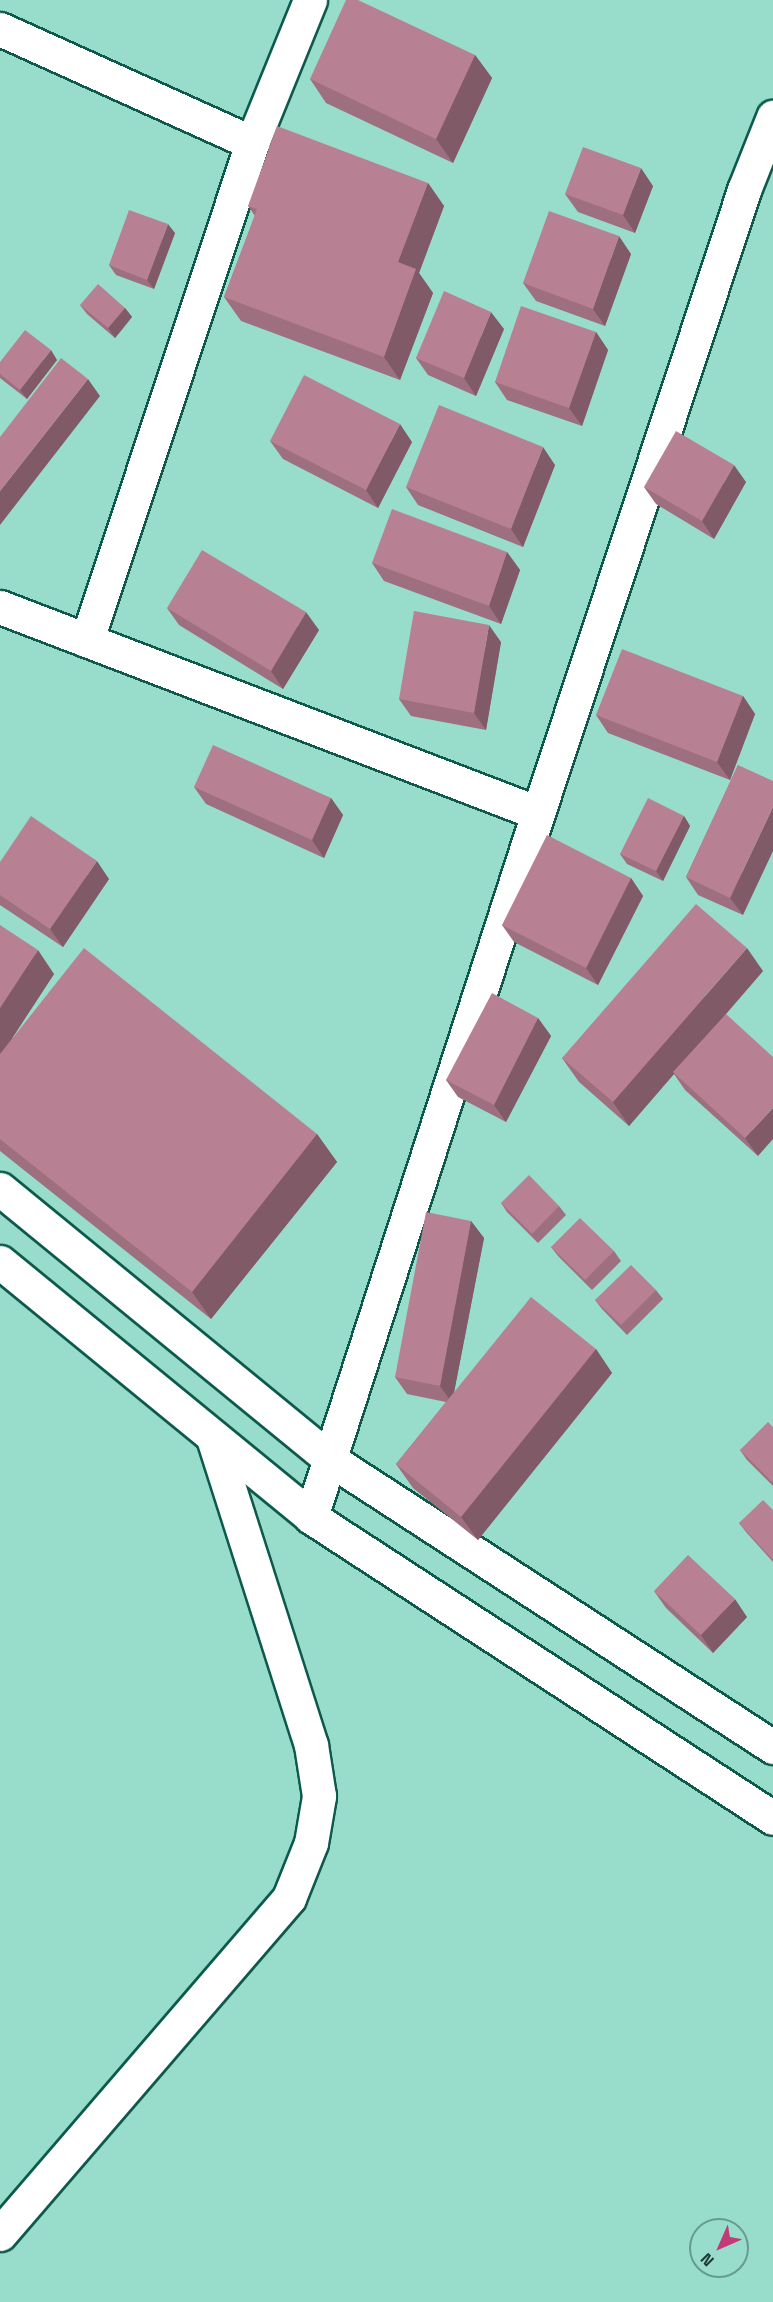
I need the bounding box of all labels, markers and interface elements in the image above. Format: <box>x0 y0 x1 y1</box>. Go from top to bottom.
north arrow <box>689 2218 749 2278</box>
text: N <box>696 2248 719 2271</box>

